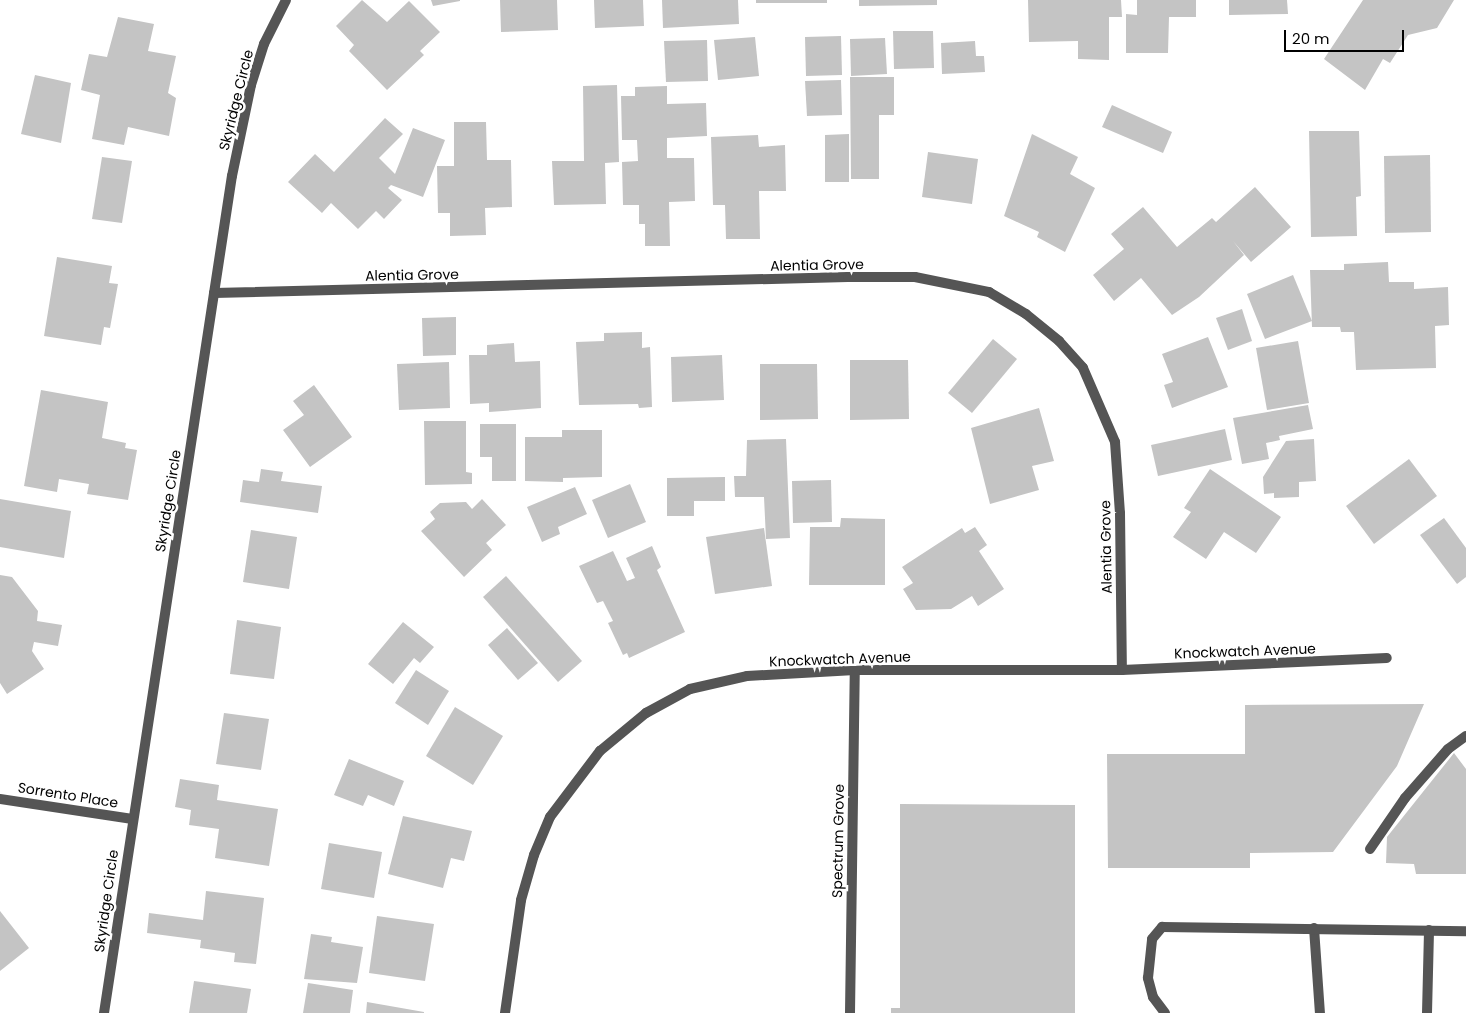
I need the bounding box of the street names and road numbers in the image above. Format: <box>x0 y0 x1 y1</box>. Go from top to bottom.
street label: Skyridge Circle <box>215 48 257 152</box>
street label: Alentia Grove <box>770 256 864 274</box>
street label: Alentia Grove <box>365 266 459 284</box>
street label: Skyridge Circle <box>152 449 184 553</box>
street label: Alentia Grove <box>1097 500 1115 594</box>
street label: Knockwatch Avenue <box>1174 640 1316 662</box>
street label: Knockwatch Avenue <box>769 648 911 670</box>
street label: Sorrento Place <box>17 779 119 811</box>
street label: Spectrum Grove <box>829 784 847 898</box>
street label: Skyridge Circle <box>90 849 122 953</box>

